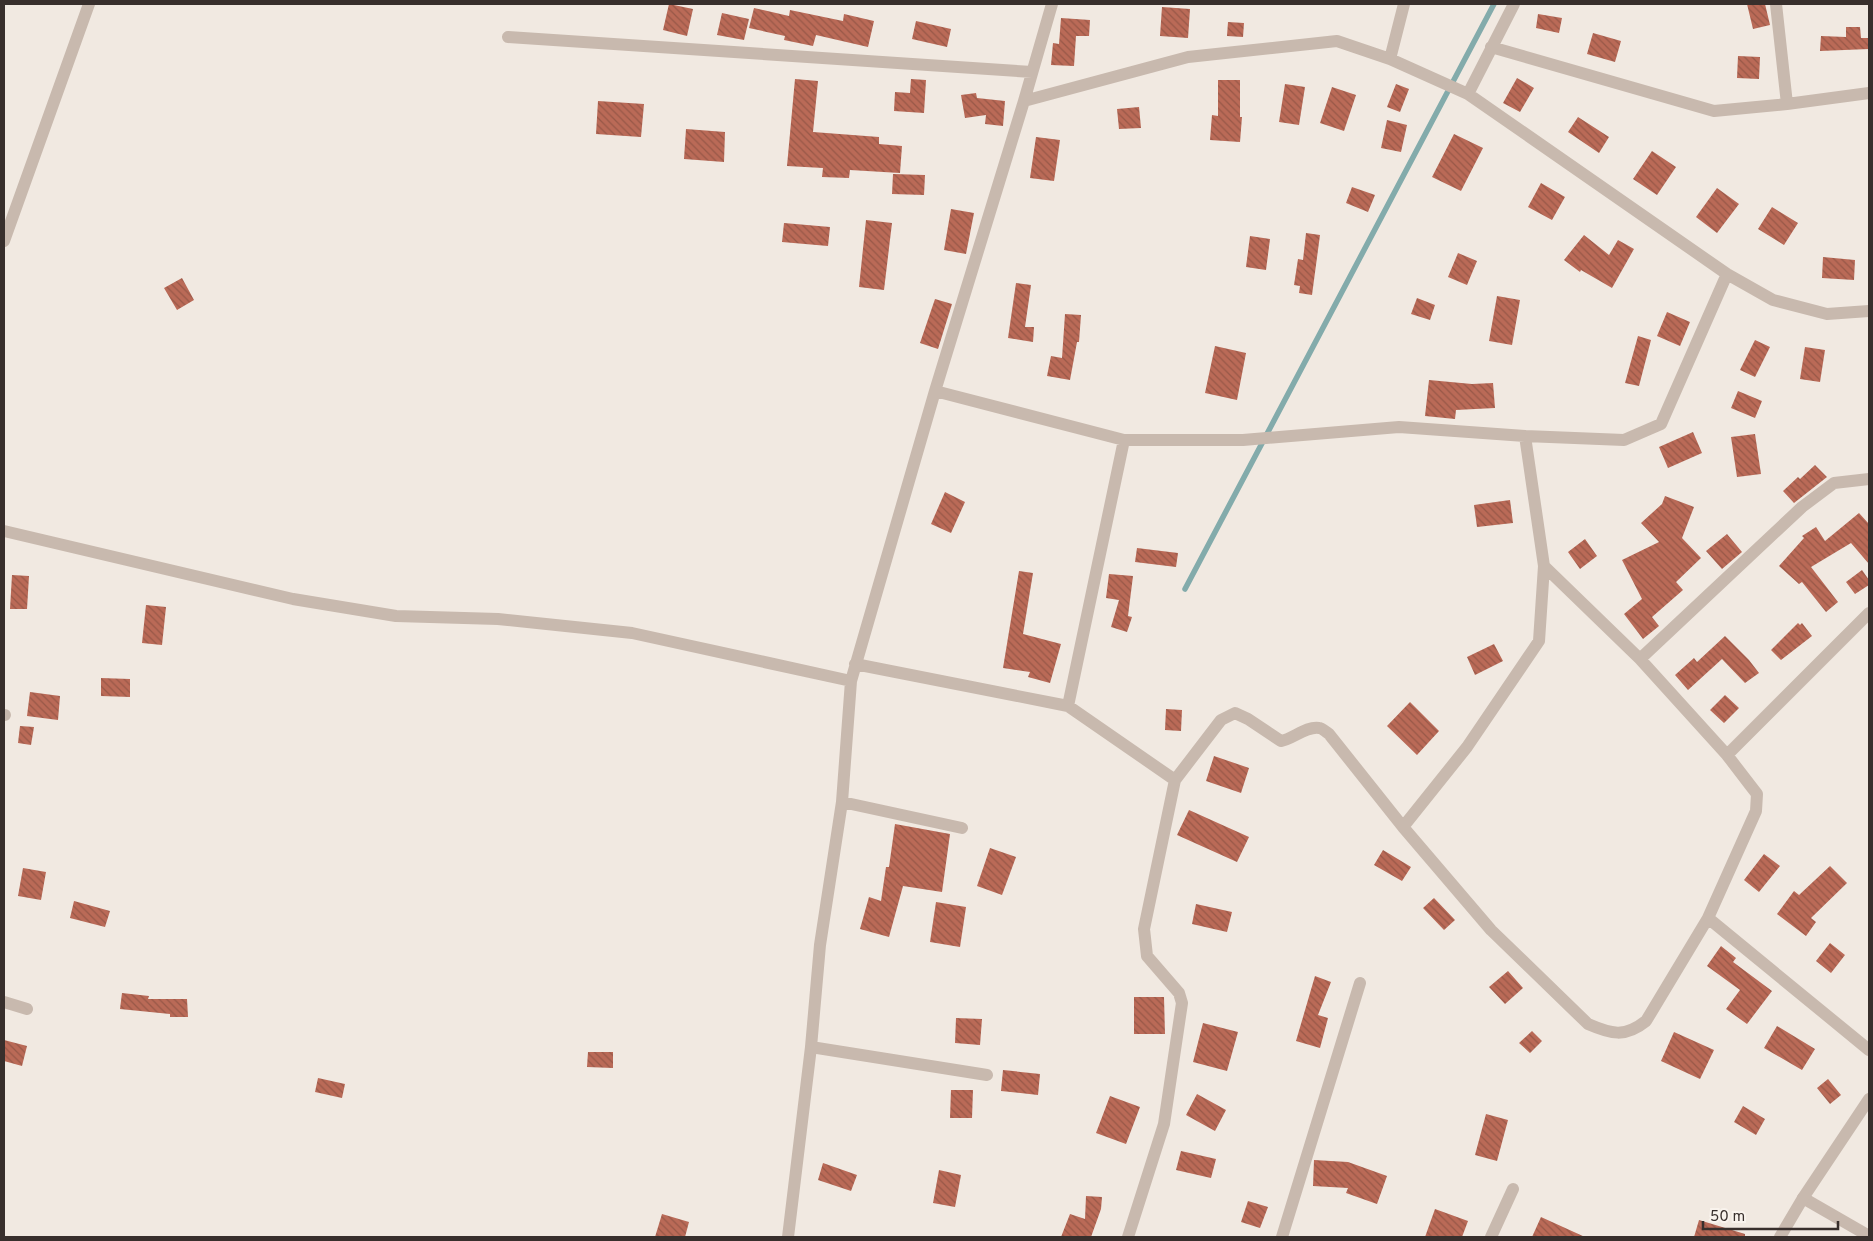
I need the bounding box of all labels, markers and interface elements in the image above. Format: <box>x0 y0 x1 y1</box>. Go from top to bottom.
scale bar <box>1703 1198 1838 1230</box>
text: 50 m <box>1710 1208 1745 1227</box>

